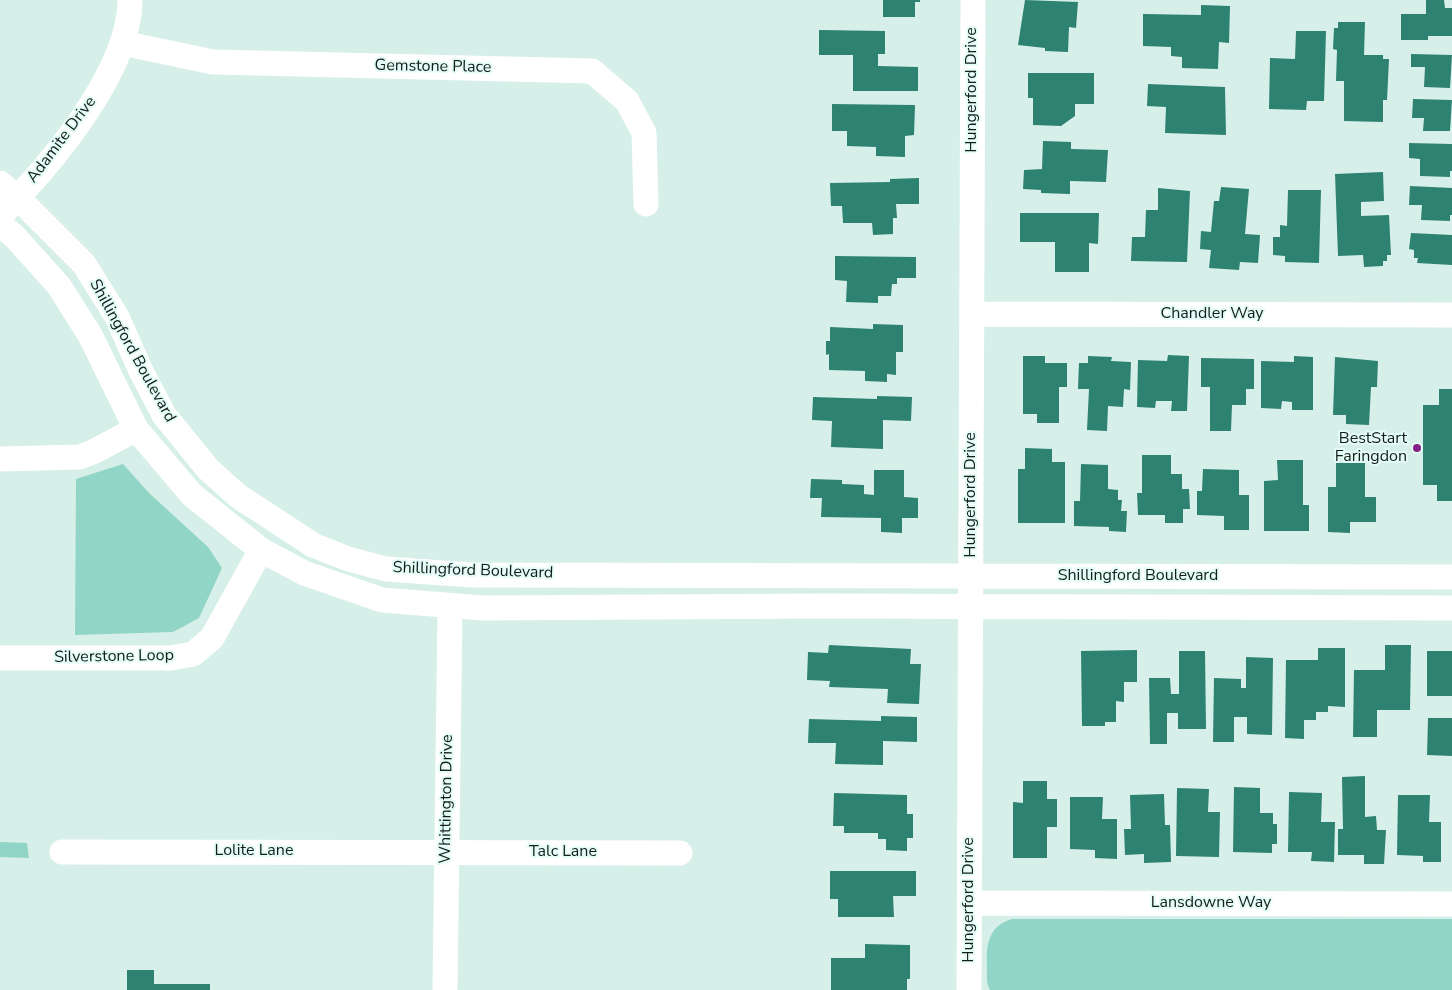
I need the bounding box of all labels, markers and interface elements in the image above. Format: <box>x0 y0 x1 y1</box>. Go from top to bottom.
street label: Hungerford Drive <box>962 27 982 153</box>
street label: Gemstone Place <box>375 56 491 78</box>
street label: Adamite Drive <box>23 93 101 187</box>
street label: Shillingford Boulevard <box>85 276 179 426</box>
street label: Chandler Way <box>1160 304 1264 324</box>
place label: BestStart Faringdon <box>1335 429 1407 467</box>
street label: Hungerford Drive <box>961 432 981 558</box>
marker: BestStart Faringdon <box>1411 442 1423 454</box>
street label: Shillingford Boulevard <box>392 559 554 583</box>
street label: Shillingford Boulevard <box>1058 566 1218 586</box>
street label: Silverstone Loop <box>54 646 174 668</box>
street label: Whittington Drive <box>436 734 458 864</box>
street label: Hungerford Drive <box>959 837 979 963</box>
street label: Lolite Lane <box>215 841 293 861</box>
street label: Talc Lane <box>529 842 597 862</box>
street label: Lansdowne Way <box>1151 893 1271 913</box>

